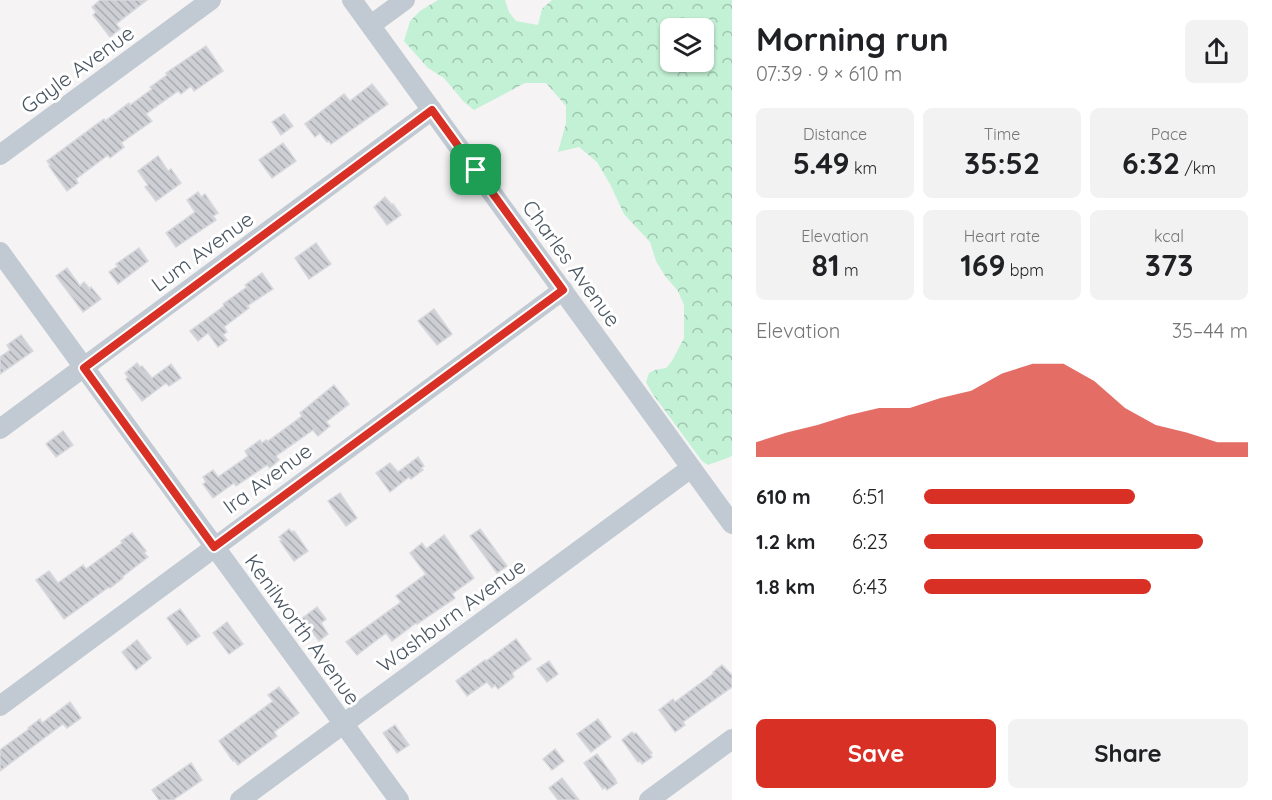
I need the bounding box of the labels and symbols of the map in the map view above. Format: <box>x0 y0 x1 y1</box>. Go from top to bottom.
street label: Gayle Avenue <box>15 19 139 119</box>
pin <box>450 144 501 195</box>
street label: Charles Avenue <box>517 195 627 331</box>
street label: Lum Avenue <box>146 205 258 297</box>
street label: Ira Avenue <box>218 437 316 519</box>
street label: Kenilworth Avenue <box>240 549 366 709</box>
street label: Washburn Avenue <box>372 552 530 678</box>

